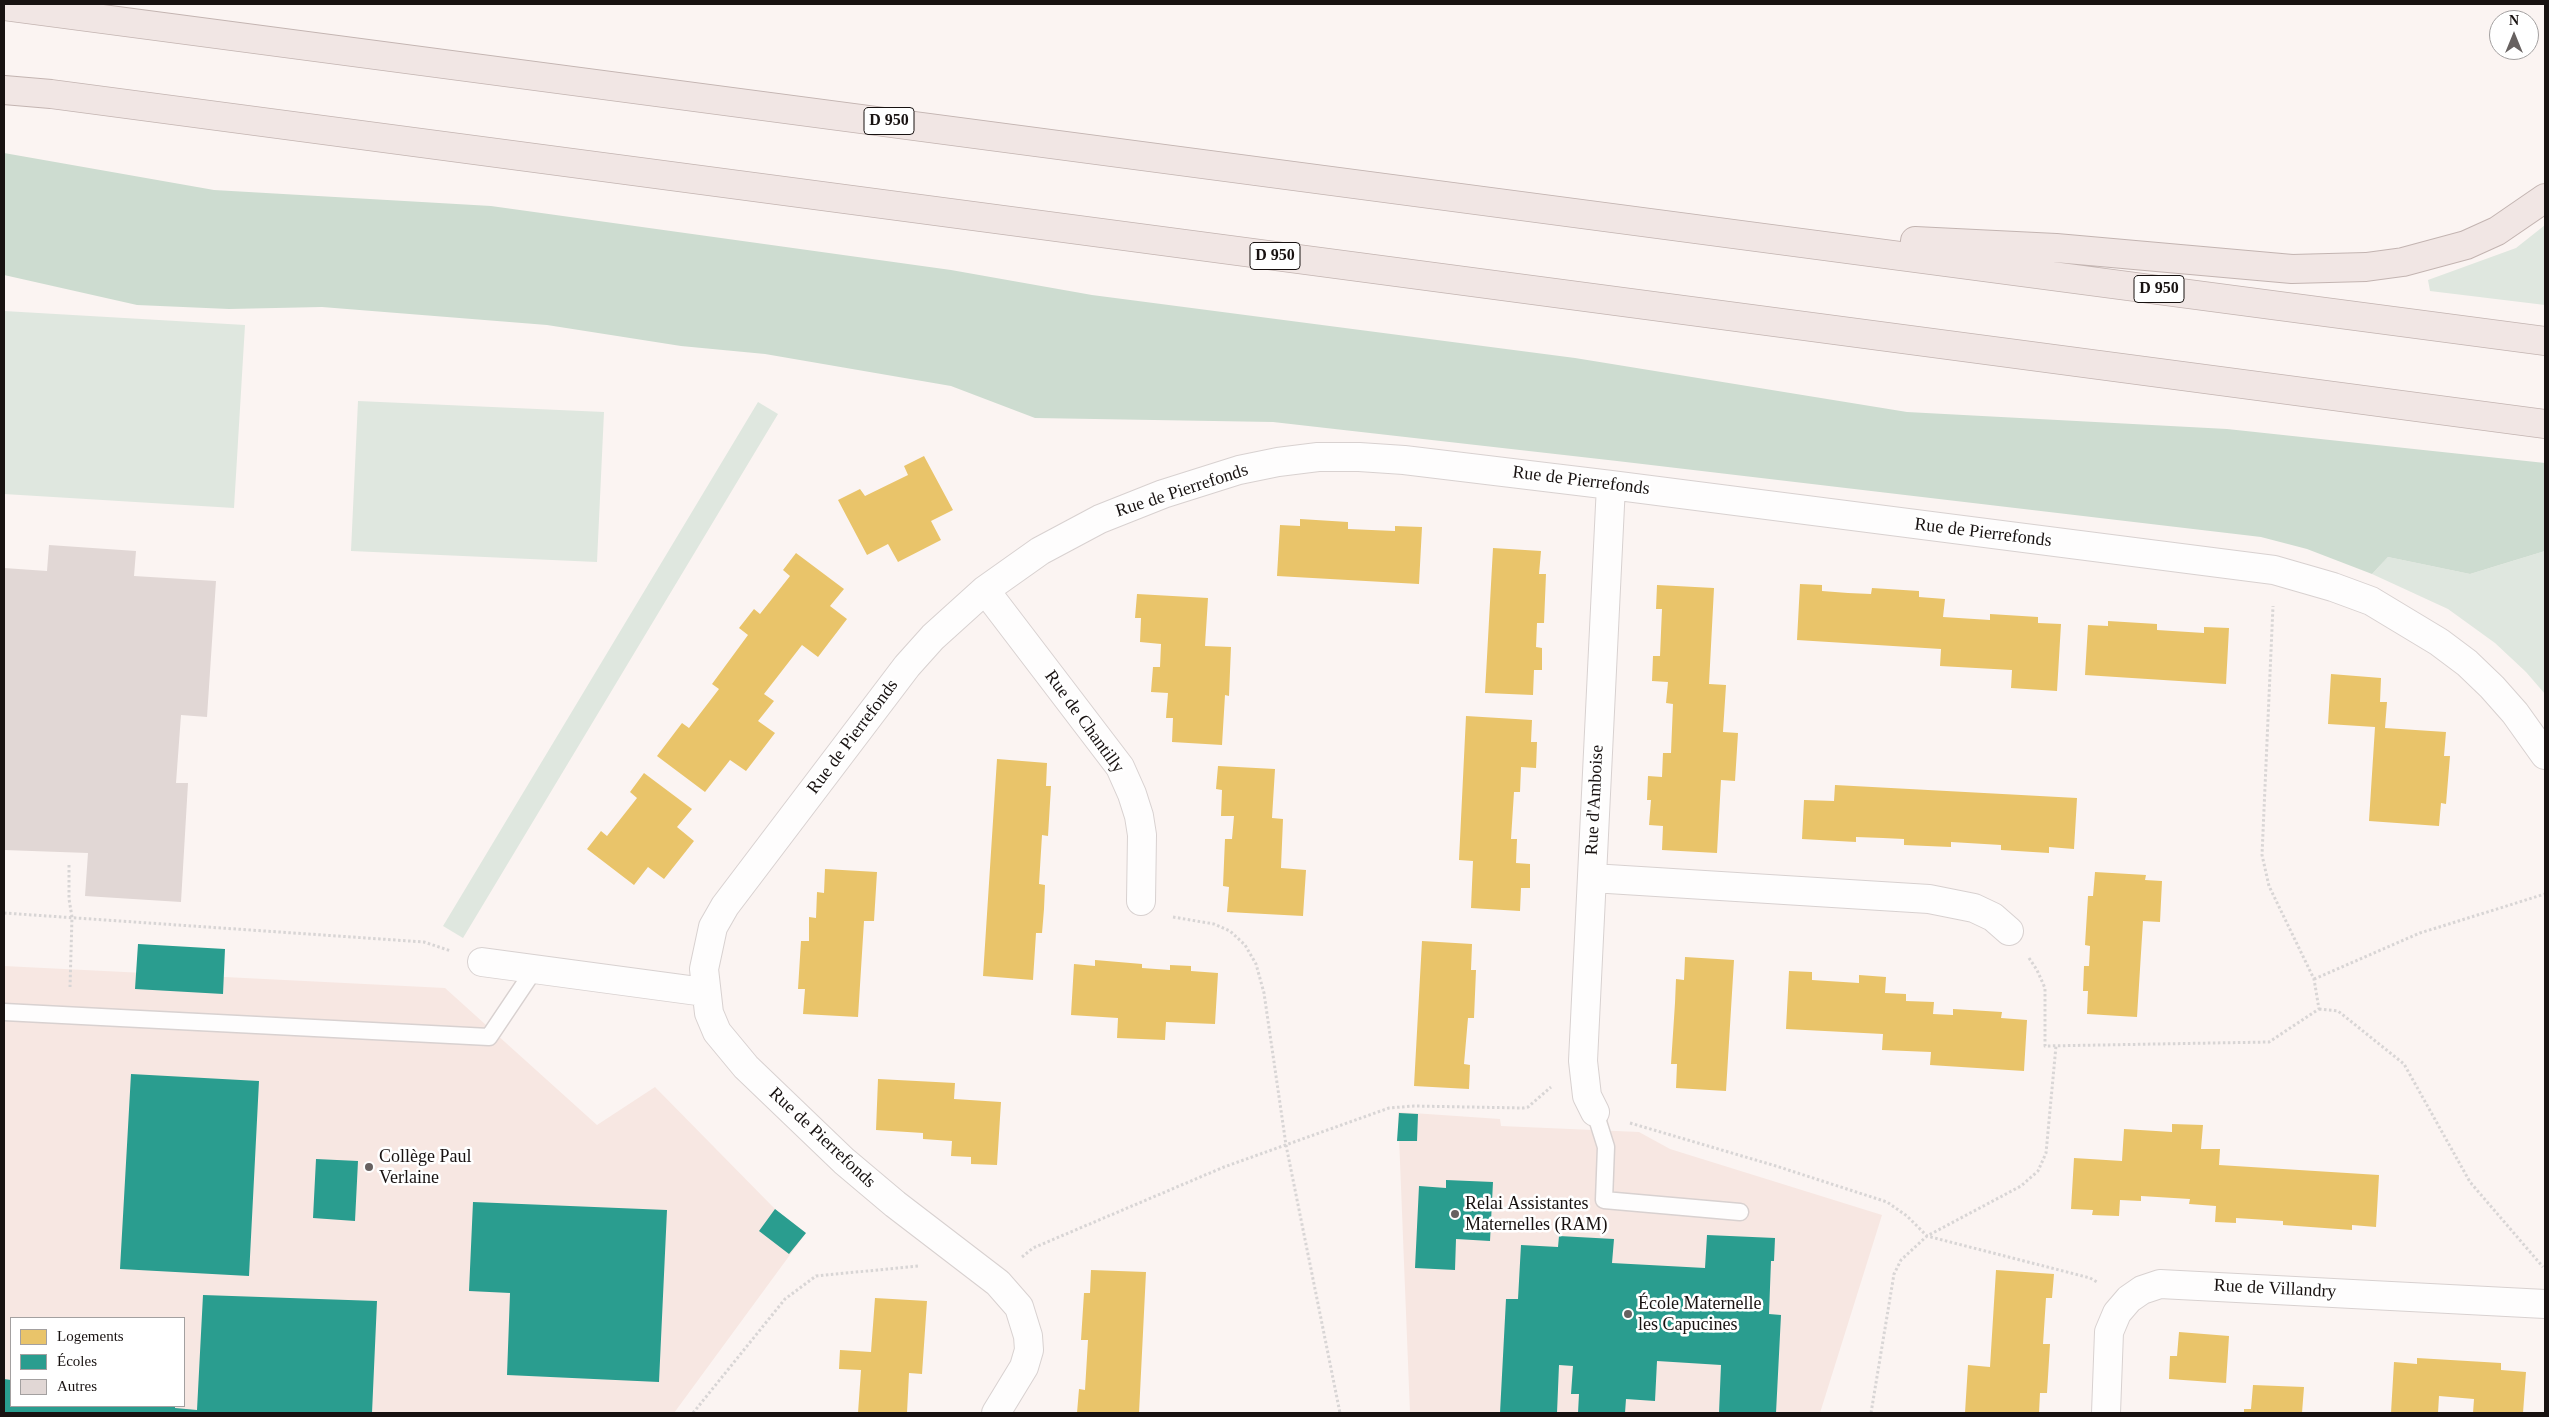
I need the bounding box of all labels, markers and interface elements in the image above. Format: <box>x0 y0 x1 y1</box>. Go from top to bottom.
north arrow <box>2489 10 2539 60</box>
text: N <box>2509 13 2519 28</box>
road number: D 950 <box>864 108 914 134</box>
road number: D 950 <box>1250 242 1300 270</box>
road number: D 950 <box>2134 276 2184 302</box>
street label: Rue de Pierrefonds <box>1113 459 1251 523</box>
street label: Rue de Pierrefonds <box>1511 462 1651 500</box>
street label: Rue de Pierrefonds <box>1913 514 2053 552</box>
street label: Rue de Chantilly <box>1039 666 1129 778</box>
street label: Rue de Pierrefonds <box>803 675 903 799</box>
street label: Rue d'Amboise <box>1581 744 1609 856</box>
street label: Rue de Pierrefonds <box>764 1083 880 1193</box>
place label: Collège Paul Verlaine <box>379 1146 471 1188</box>
marker: Collège Paul Verlaine <box>363 1161 375 1173</box>
place label: Relai Assistantes Maternelles (RAM) <box>1465 1193 1607 1236</box>
marker: Relai Assistantes Maternelles (RAM) <box>1449 1208 1461 1220</box>
street label: Rue de Villandry <box>2213 1275 2337 1303</box>
place label: École Maternelle les Capucines <box>1638 1293 1761 1336</box>
marker: École Maternelle les Capucines <box>1622 1308 1634 1320</box>
legend <box>10 1317 185 1407</box>
text: Logements <box>57 1328 124 1344</box>
text: Écoles <box>57 1353 97 1369</box>
text: Autres <box>57 1378 97 1394</box>

